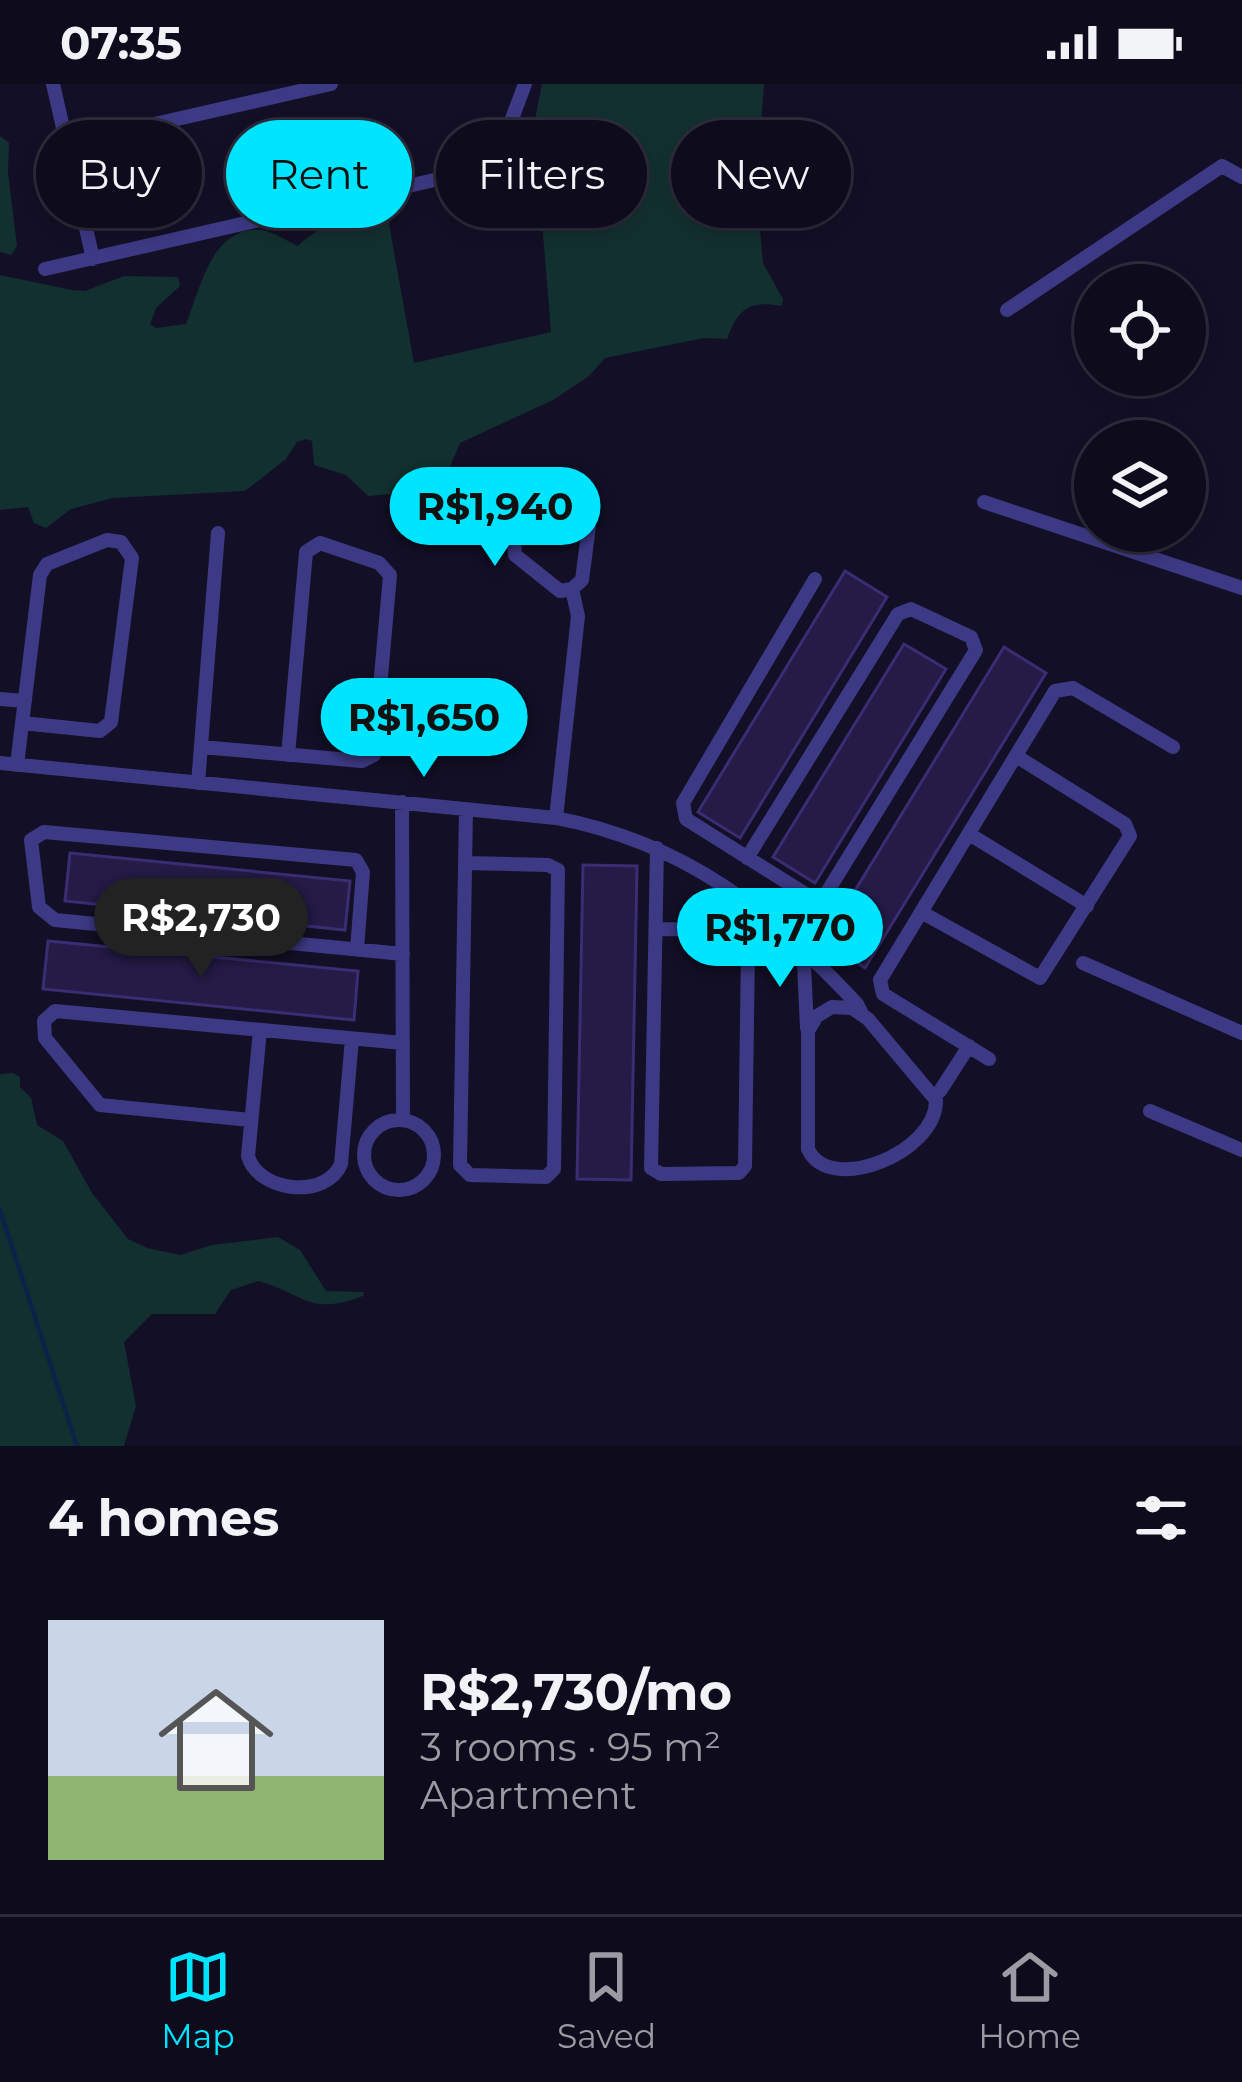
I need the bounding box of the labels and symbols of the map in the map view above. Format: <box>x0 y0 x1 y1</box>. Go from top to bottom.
pin: R$1,940 <box>384 467 606 569</box>
pin: R$1,650 <box>313 678 535 780</box>
pin: R$2,730 <box>90 878 312 980</box>
pin: R$1,770 <box>669 888 891 990</box>

